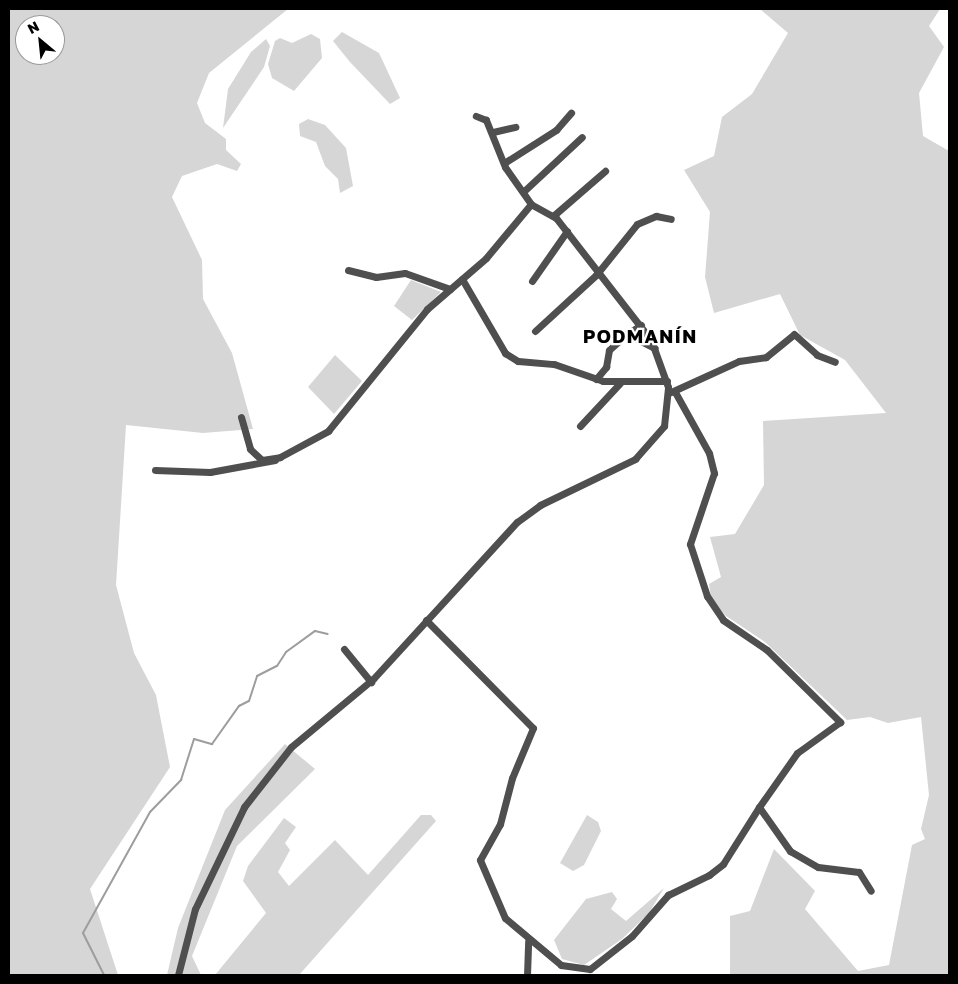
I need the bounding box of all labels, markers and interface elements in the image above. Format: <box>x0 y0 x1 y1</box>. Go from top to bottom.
north arrow <box>15 15 65 65</box>
text: N <box>24 17 42 37</box>
district label: PODMANÍN <box>582 325 698 347</box>

